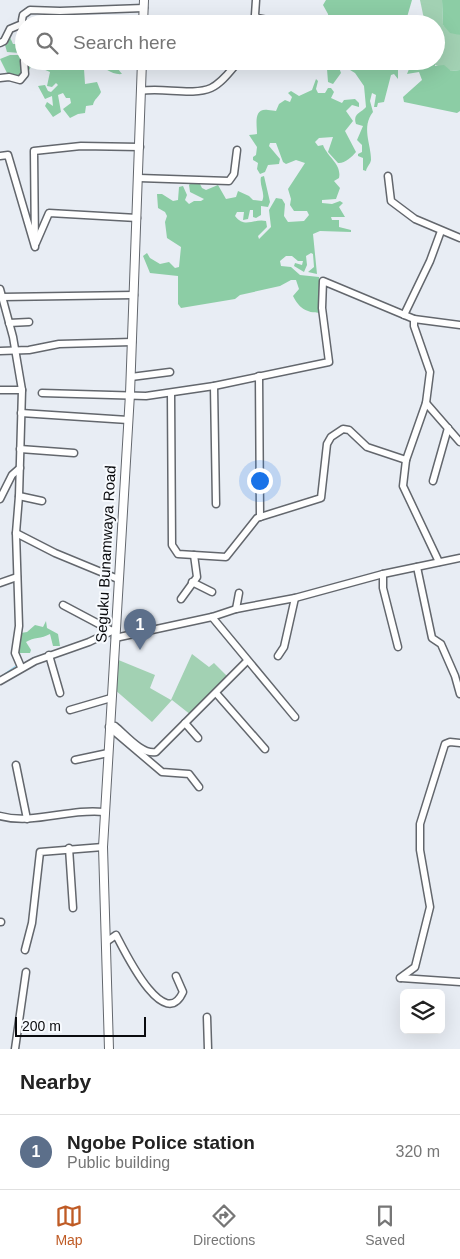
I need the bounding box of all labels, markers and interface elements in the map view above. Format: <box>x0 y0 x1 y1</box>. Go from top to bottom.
search box <box>15 15 445 70</box>
icon: search <box>33 29 61 57</box>
text: Search here <box>73 32 177 53</box>
street label: Seguku Bunamwaya Road <box>92 465 119 643</box>
your location <box>247 468 273 494</box>
pin: 1 <box>124 609 156 650</box>
map controls <box>400 989 445 1034</box>
button: layers <box>400 989 445 1034</box>
scale bar <box>15 1014 146 1037</box>
text: 200 m <box>22 1018 61 1034</box>
text: Nearby <box>20 1070 91 1093</box>
text: Ngobe Police station <box>67 1132 255 1153</box>
text: 1 <box>32 1143 40 1160</box>
text: 320 m <box>396 1143 440 1160</box>
text: Public building <box>67 1154 170 1171</box>
tab: Map <box>55 1202 83 1248</box>
tab: Directions <box>193 1202 255 1248</box>
tab: Saved <box>365 1202 405 1248</box>

